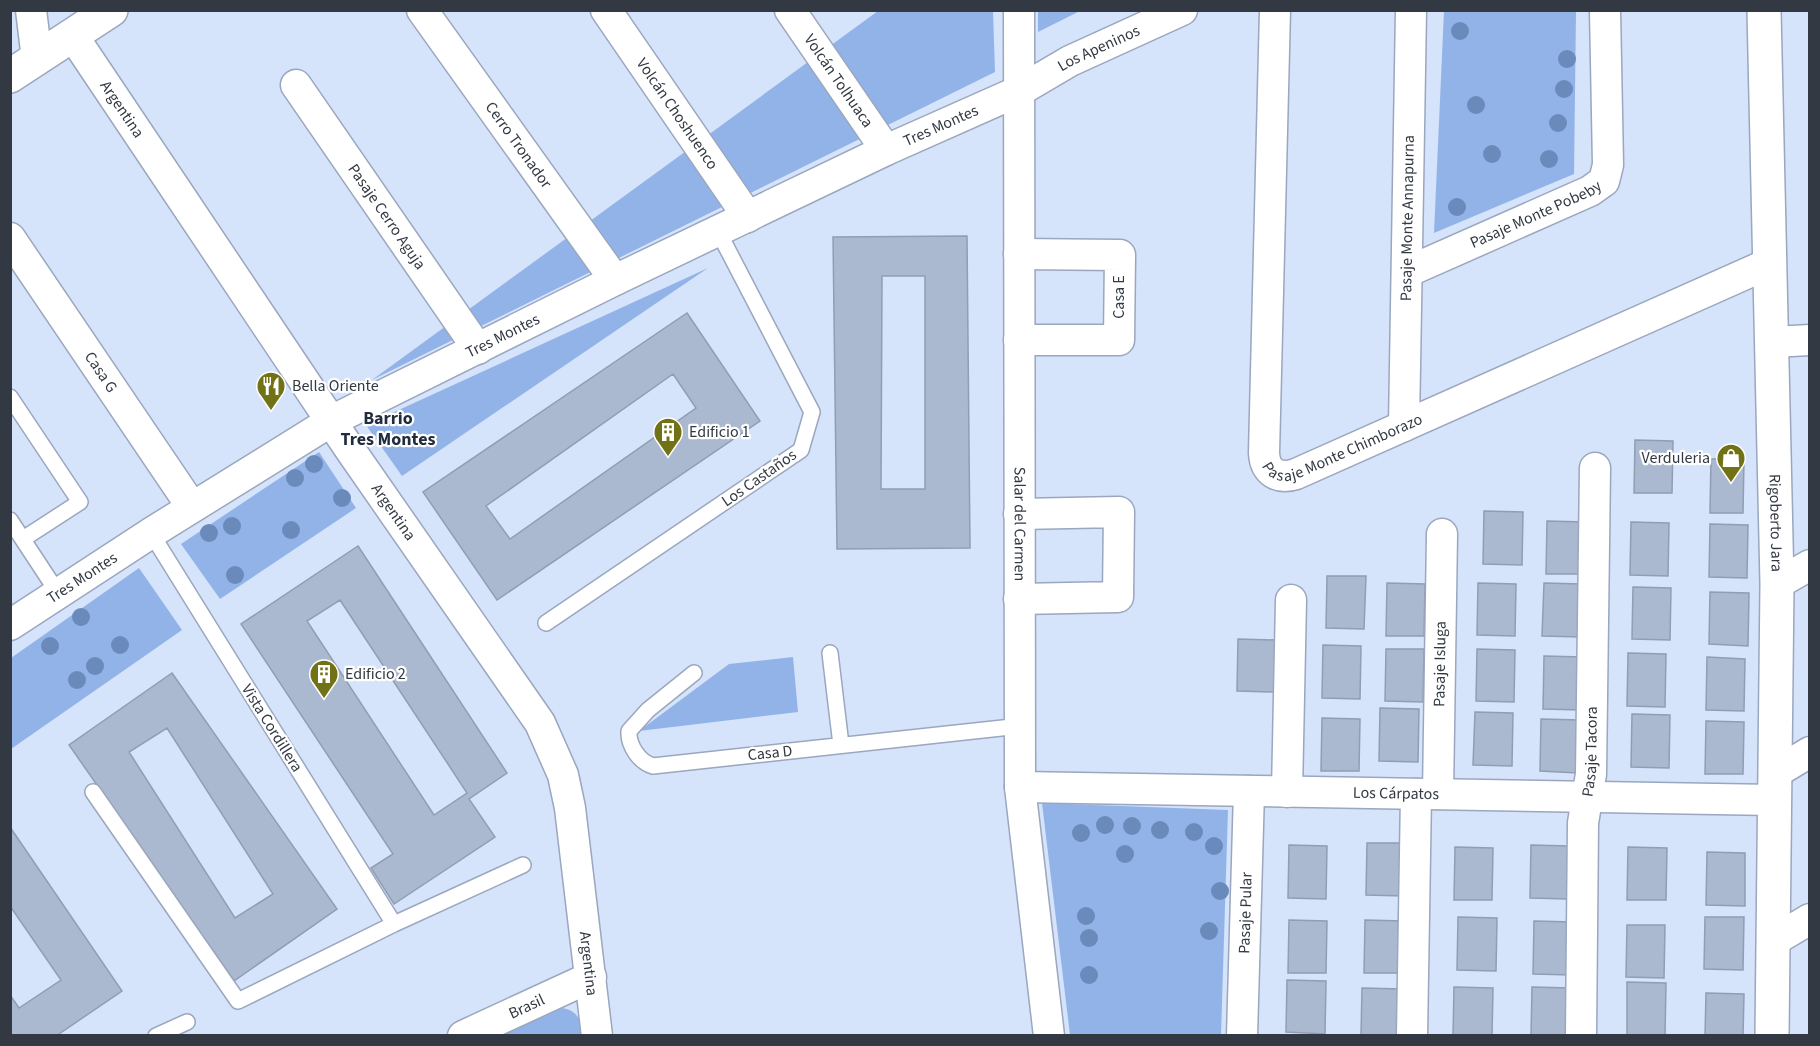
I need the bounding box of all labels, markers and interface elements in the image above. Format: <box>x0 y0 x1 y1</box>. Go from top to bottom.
street label: Los Apeninos <box>1053 20 1144 77</box>
street label: Volcán Tolhuaca <box>799 30 879 132</box>
street label: Volcán Choshuenco <box>631 54 723 174</box>
street label: Argentina <box>95 76 149 142</box>
street label: Cerro Tronador <box>480 97 557 193</box>
street label: Tres Montes <box>900 99 982 152</box>
street label: Pasaje Monte Annapurna <box>1395 135 1420 301</box>
street label: Pasaje Cerro Aguja <box>343 160 431 274</box>
street label: Pasaje Monte Pobeby <box>1466 175 1607 254</box>
street label: Casa E <box>1108 275 1130 319</box>
street label: Tres Montes <box>462 308 544 363</box>
street label: Casa G <box>79 347 123 397</box>
restaurant icon: Bella Oriente <box>255 370 287 412</box>
place label: Bella Oriente <box>292 375 379 397</box>
district label: Barrio Tres Montes <box>340 406 436 452</box>
street label: Pasaje Monte Chimborazo <box>1256 408 1426 487</box>
building icon: Edificio 1 <box>652 416 684 458</box>
place label: Edificio 1 <box>689 421 750 443</box>
shop icon: Verduleria <box>1715 442 1747 484</box>
street label: Los Castaños <box>717 444 801 512</box>
place label: Verduleria <box>1642 447 1710 469</box>
street label: Salar del Carmen <box>1009 467 1031 581</box>
street label: Rigoberto Jara <box>1764 474 1788 572</box>
street label: Argentina <box>366 479 421 545</box>
street label: Tres Montes <box>42 547 122 609</box>
street label: Pasaje Isluga <box>1428 621 1452 707</box>
building icon: Edificio 2 <box>308 658 340 700</box>
place label: Edificio 2 <box>345 663 406 685</box>
street label: Vista Cordillera <box>236 680 308 776</box>
street label: Pasaje Tacora <box>1576 706 1603 799</box>
street label: Casa D <box>746 740 794 766</box>
street label: Los Cárpatos <box>1353 782 1439 805</box>
street label: Pasaje Pular <box>1233 871 1258 954</box>
street label: Argentina <box>574 930 603 997</box>
street label: Brasil <box>505 989 548 1025</box>

